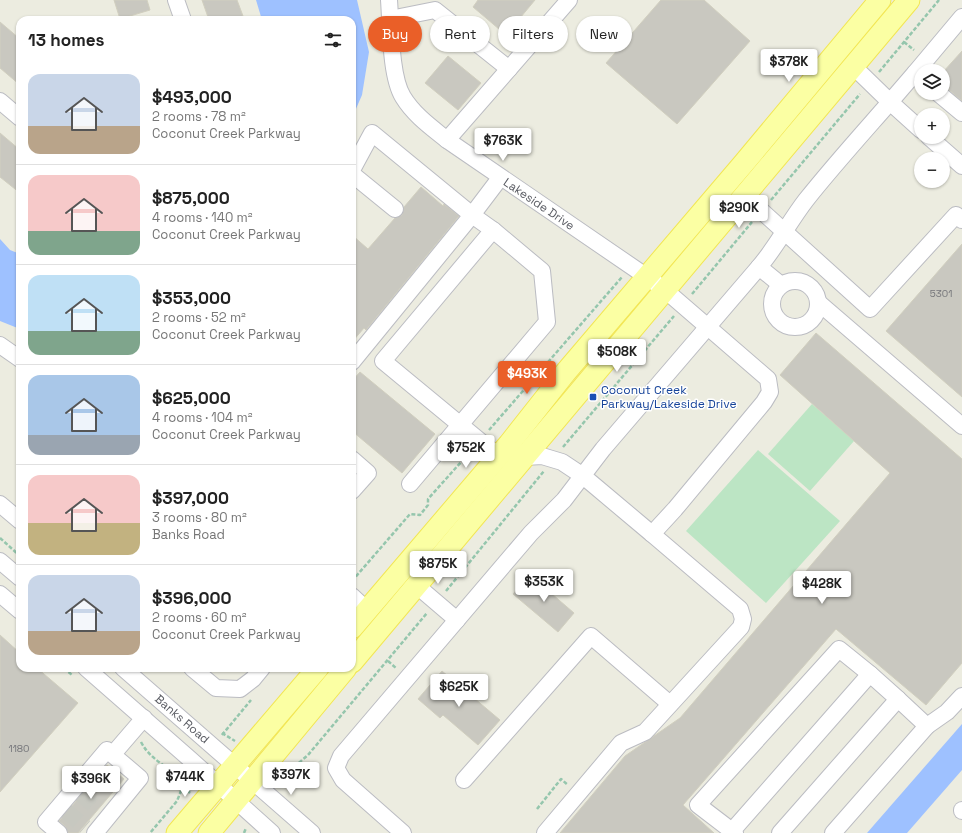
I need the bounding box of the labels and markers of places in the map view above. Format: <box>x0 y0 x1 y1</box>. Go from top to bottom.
pin: $378K <box>761 49 817 83</box>
pin: $763K <box>475 128 531 162</box>
pin: $290K <box>711 195 767 229</box>
pin: $508K <box>589 339 645 373</box>
pin: $493K <box>499 361 555 395</box>
place label: Coconut Creek Parkway/Lakeside Drive <box>601 382 737 412</box>
marker: Coconut Creek Parkway/Lakeside Drive <box>588 392 598 402</box>
pin: $752K <box>438 435 494 469</box>
pin: $875K <box>410 551 466 585</box>
pin: $353K <box>516 569 572 603</box>
pin: $428K <box>794 571 850 605</box>
pin: $625K <box>431 674 487 708</box>
pin: $397K <box>263 762 319 796</box>
pin: $744K <box>157 764 213 798</box>
pin: $396K <box>63 766 119 800</box>

